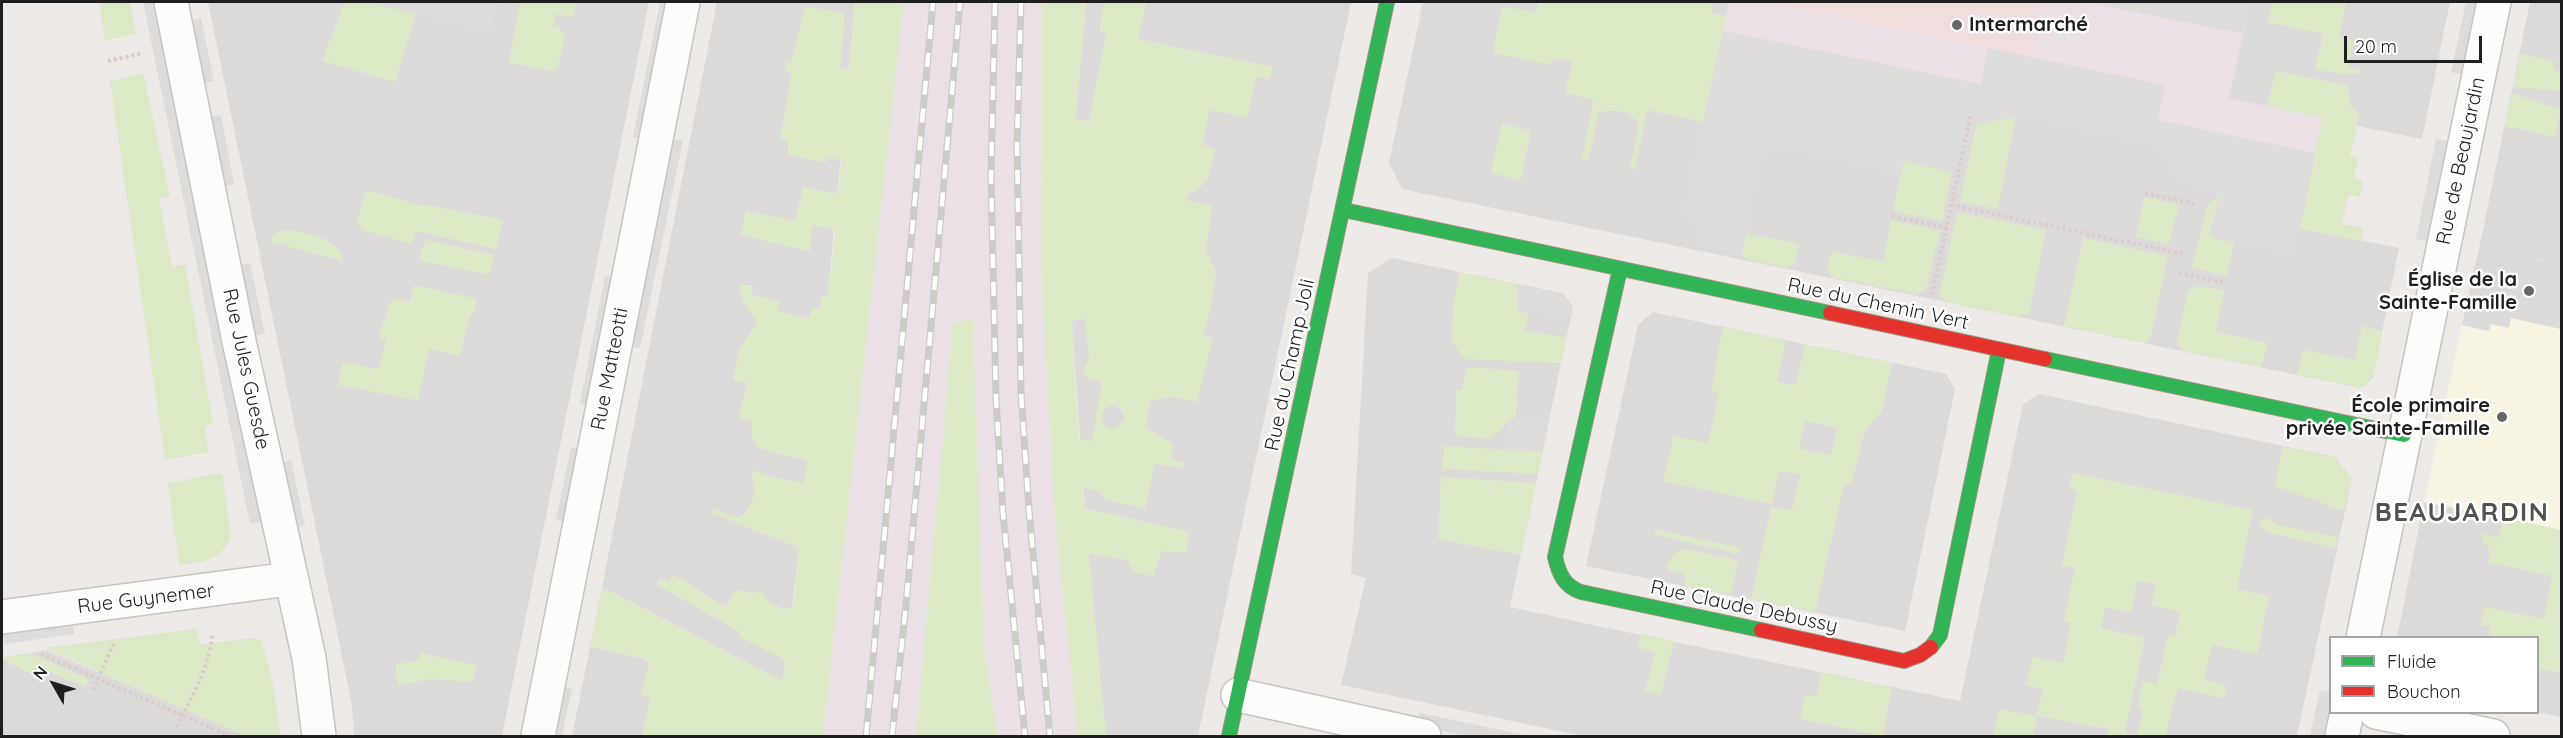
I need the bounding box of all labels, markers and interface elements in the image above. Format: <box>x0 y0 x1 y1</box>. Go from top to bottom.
place label: Intermarché <box>1969 13 2088 37</box>
marker: Intermarché <box>1950 18 1964 32</box>
scale bar <box>2347 24 2485 62</box>
text: 20 m <box>2355 35 2397 58</box>
street label: Rue de Beaujardin <box>2432 75 2490 247</box>
place label: Église de la Sainte-Famille <box>2379 268 2517 315</box>
street label: Rue du Chemin Vert <box>1785 273 1971 335</box>
street label: Rue du Champ Joli <box>1260 277 1320 453</box>
marker: Église de la Sainte-Famille <box>2522 284 2536 298</box>
street label: Rue Jules Guesde <box>217 286 275 452</box>
street label: Rue Matteotti <box>586 306 634 432</box>
place label: École primaire privée Sainte-Famille <box>2286 394 2490 441</box>
marker: École primaire privée Sainte-Famille <box>2495 410 2509 424</box>
district label: BEAUJARDIN <box>2375 497 2549 529</box>
street label: Rue Claude Debussy <box>1648 575 1840 639</box>
street label: Rue Guynemer <box>76 579 216 619</box>
legend <box>2329 636 2539 714</box>
text: Fluide <box>2387 650 2436 673</box>
north arrow <box>24 654 84 714</box>
text: N <box>29 662 51 684</box>
text: Bouchon <box>2387 680 2461 703</box>

